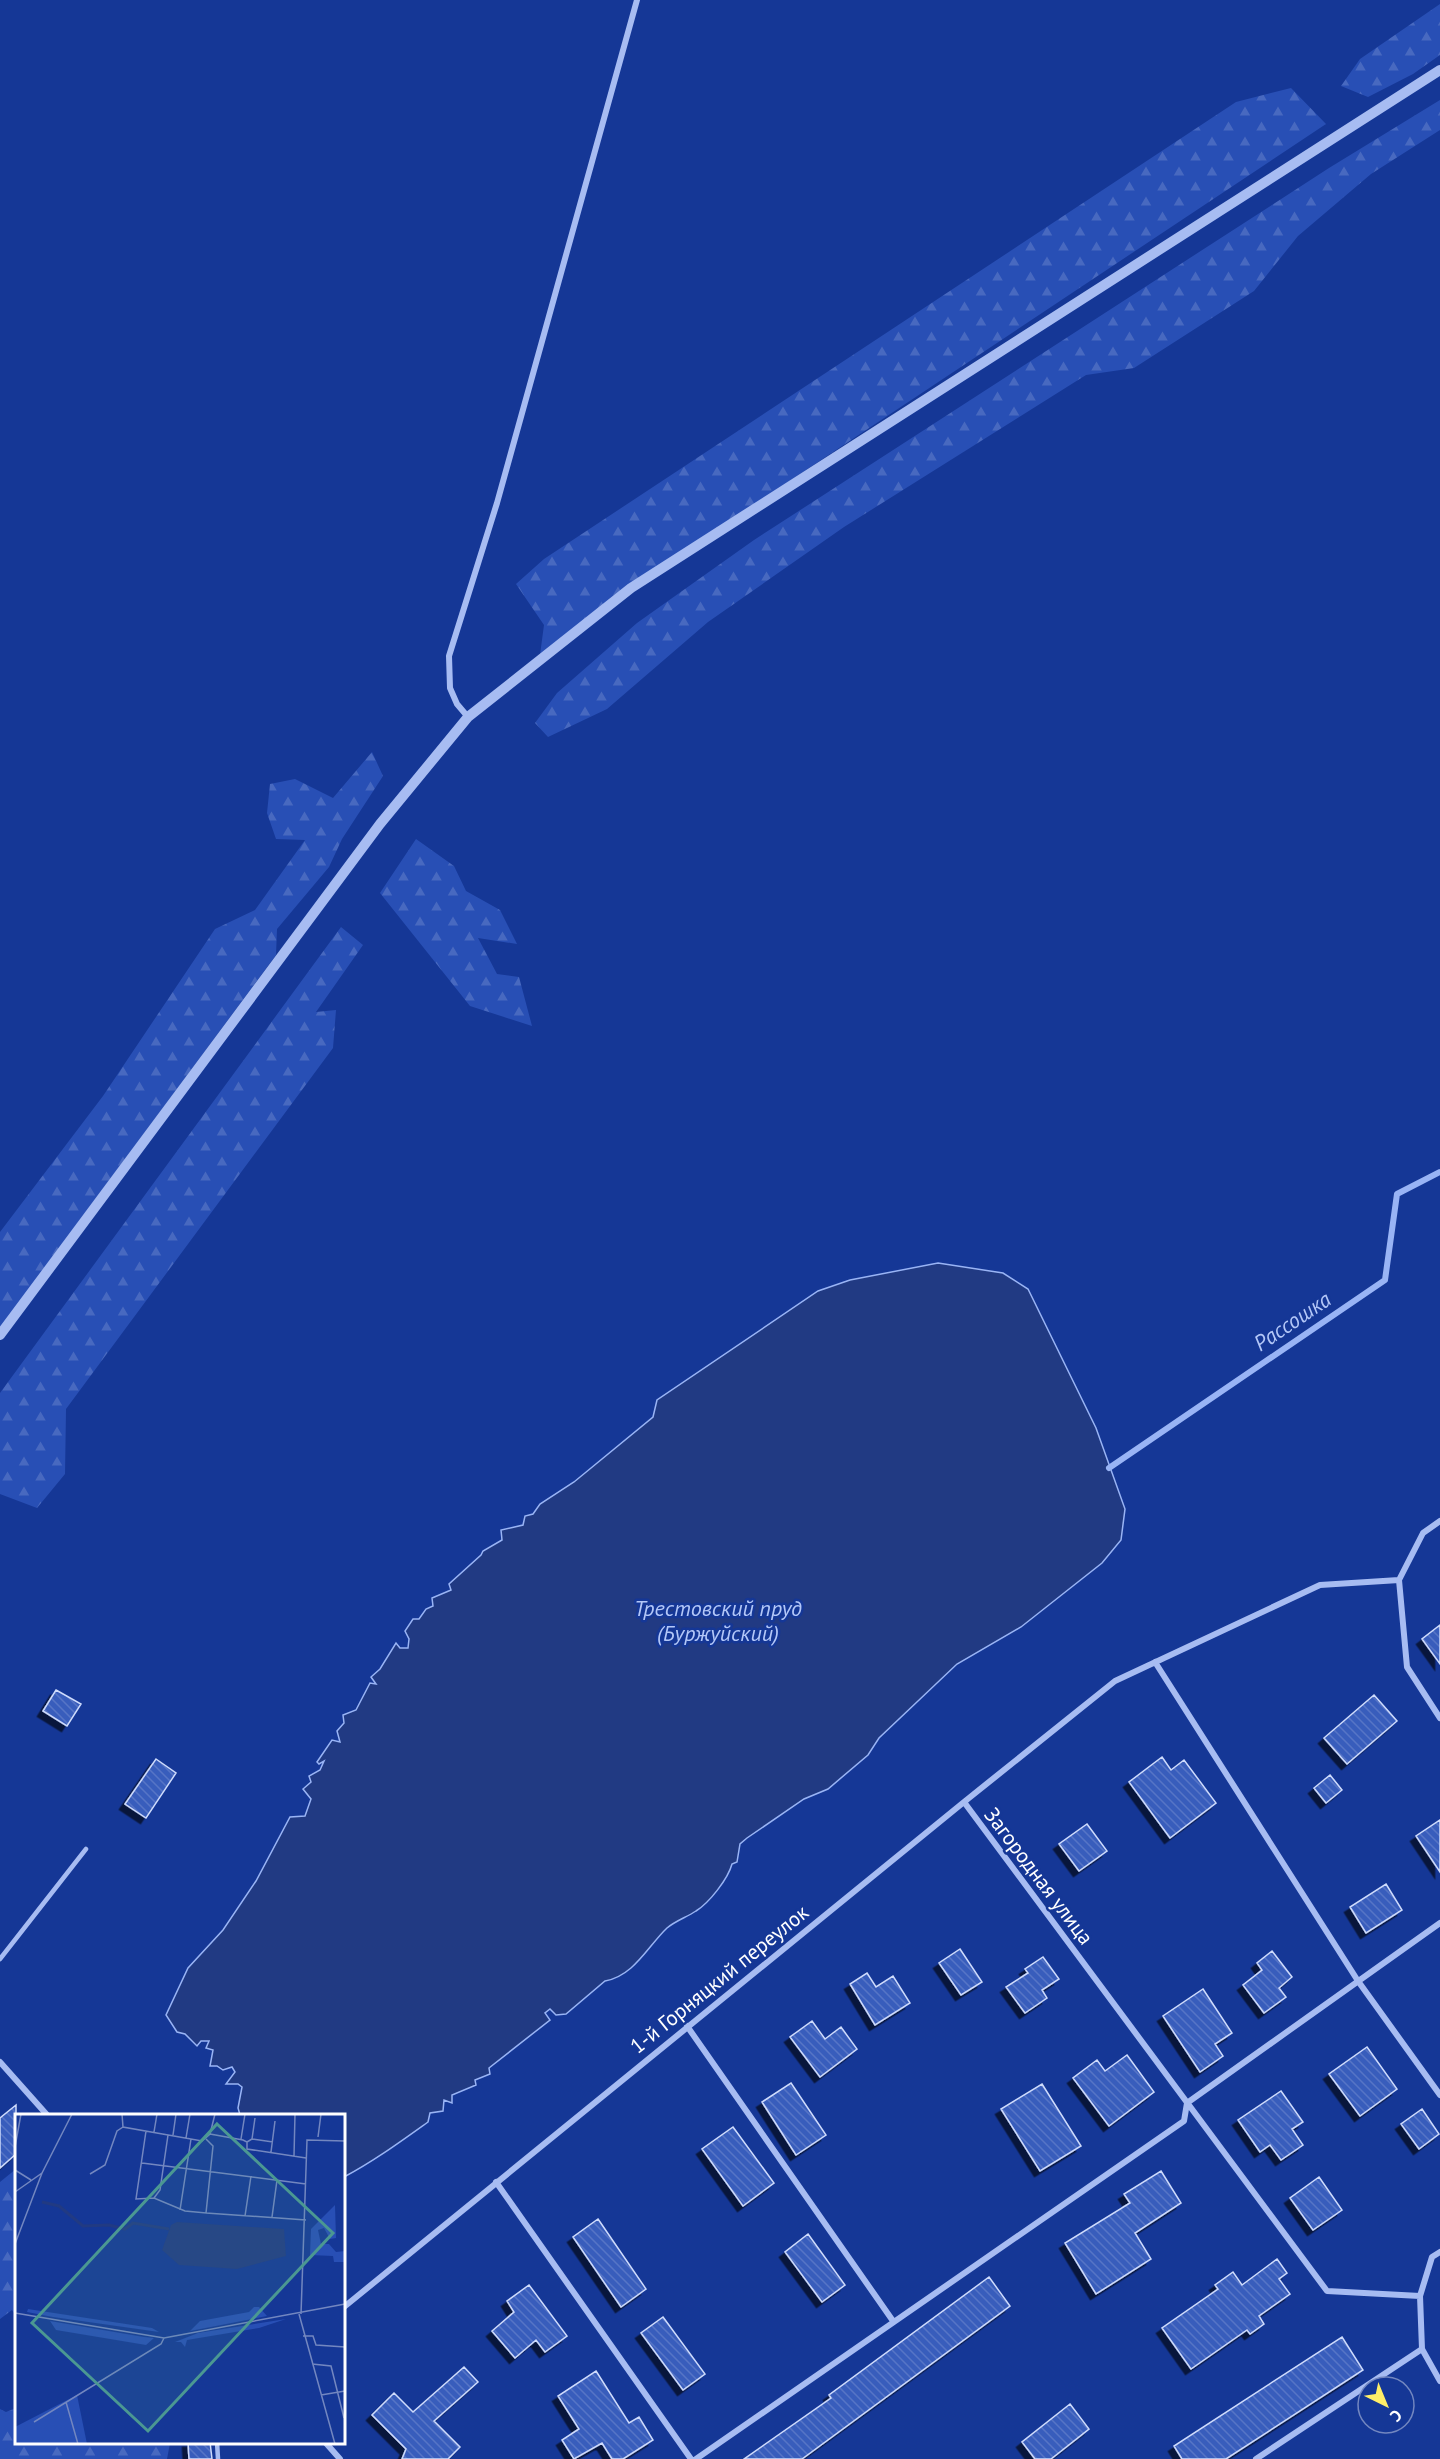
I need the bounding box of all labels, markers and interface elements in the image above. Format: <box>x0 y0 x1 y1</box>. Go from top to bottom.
water label: Рассошка <box>1248 1285 1336 1357</box>
water label: Трестовский пруд (Буржуйский) <box>634 1594 802 1647</box>
street label: Загородная улица <box>979 1802 1099 1950</box>
street label: 1-й Горняцкий переулок <box>624 1899 814 2059</box>
inset map <box>15 2114 345 2444</box>
north arrow <box>1356 2375 1416 2435</box>
text: С <box>1386 2406 1406 2426</box>

